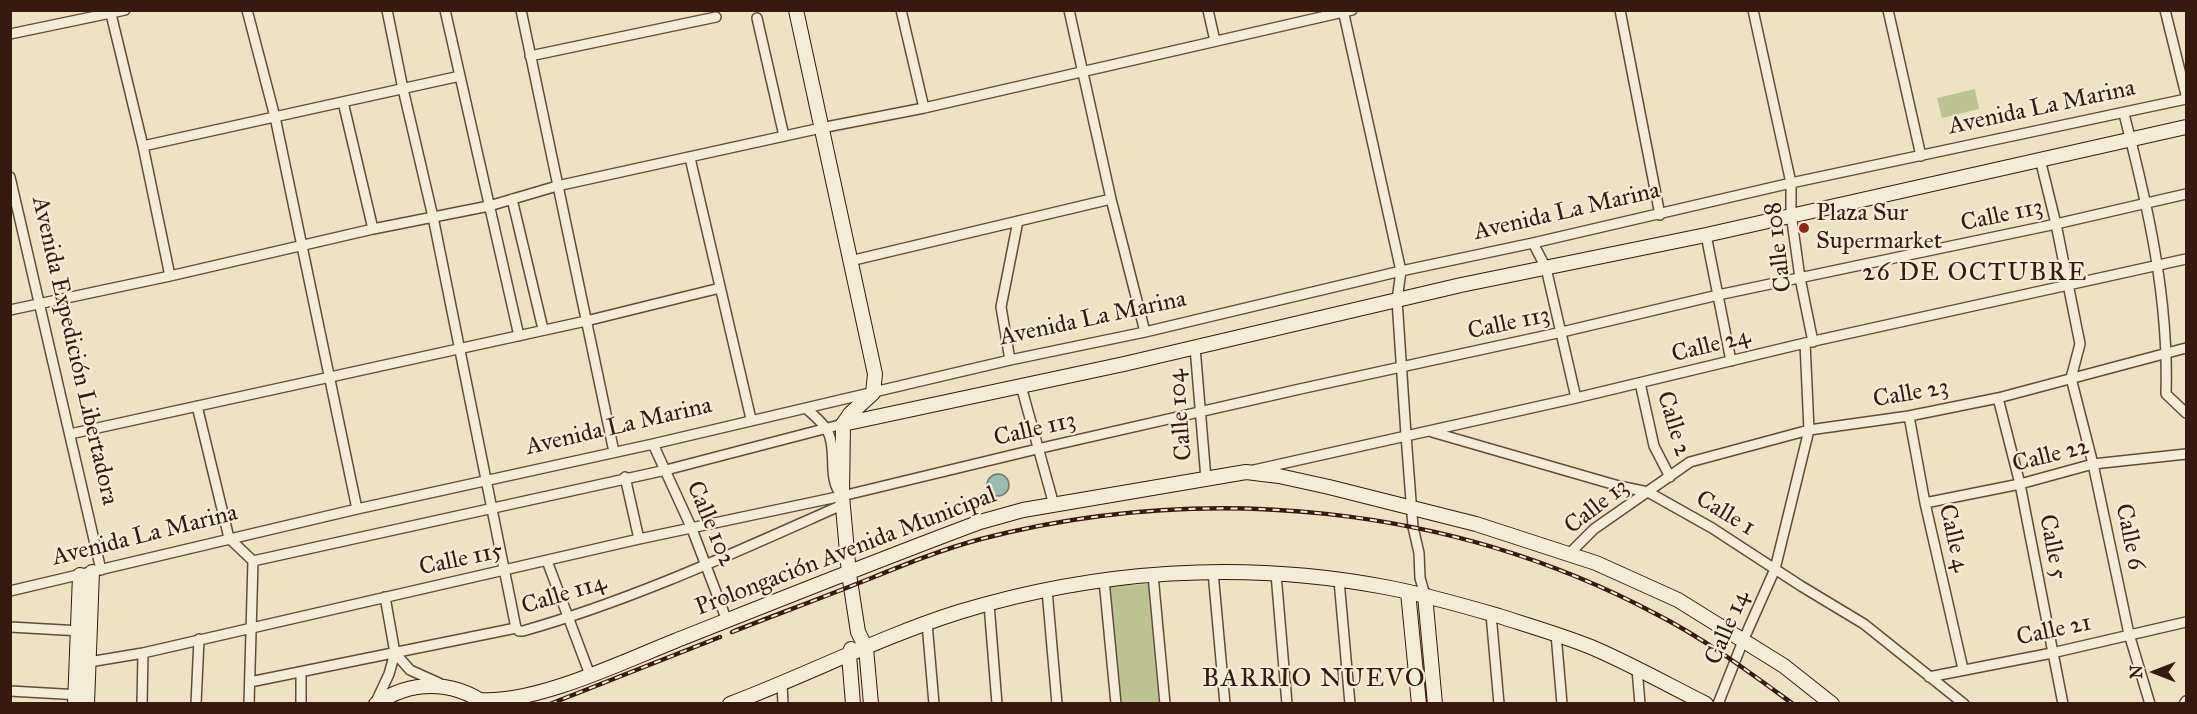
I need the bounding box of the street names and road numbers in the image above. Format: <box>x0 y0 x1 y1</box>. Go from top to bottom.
street label: Avenida La Marina <box>1946 74 2138 142</box>
street label: Avenida La Marina <box>1471 177 1663 247</box>
street label: Calle 113 <box>1958 193 2046 239</box>
street label: Avenida Expedición Libertadora <box>24 194 124 508</box>
street label: Calle 108 <box>1759 200 1799 294</box>
street label: Avenida La Marina <box>997 285 1189 353</box>
street label: Calle 113 <box>1465 301 1553 347</box>
street label: Calle 24 <box>1669 322 1753 370</box>
street label: Calle 104 <box>1163 368 1199 462</box>
street label: Calle 23 <box>1871 373 1951 415</box>
street label: Calle 2 <box>1650 388 1696 460</box>
street label: Avenida La Marina <box>523 392 715 462</box>
street label: Calle 113 <box>991 407 1079 453</box>
street label: Calle 22 <box>2010 433 2092 479</box>
street label: Calle 13 <box>1559 473 1635 541</box>
street label: Calle 102 <box>679 477 741 571</box>
street label: Prolongación Avenida Municipal <box>691 481 1001 623</box>
street label: Calle 1 <box>1690 485 1760 543</box>
street label: Avenida La Marina <box>49 499 241 573</box>
street label: Calle 6 <box>2108 501 2150 573</box>
street label: Calle 4 <box>1931 502 1975 574</box>
street label: Calle 5 <box>2032 512 2072 582</box>
street label: Calle 115 <box>417 537 505 583</box>
street label: Calle 114 <box>518 569 610 621</box>
street label: Calle 14 <box>1700 587 1756 669</box>
street label: Calle 21 <box>2014 609 2094 653</box>

